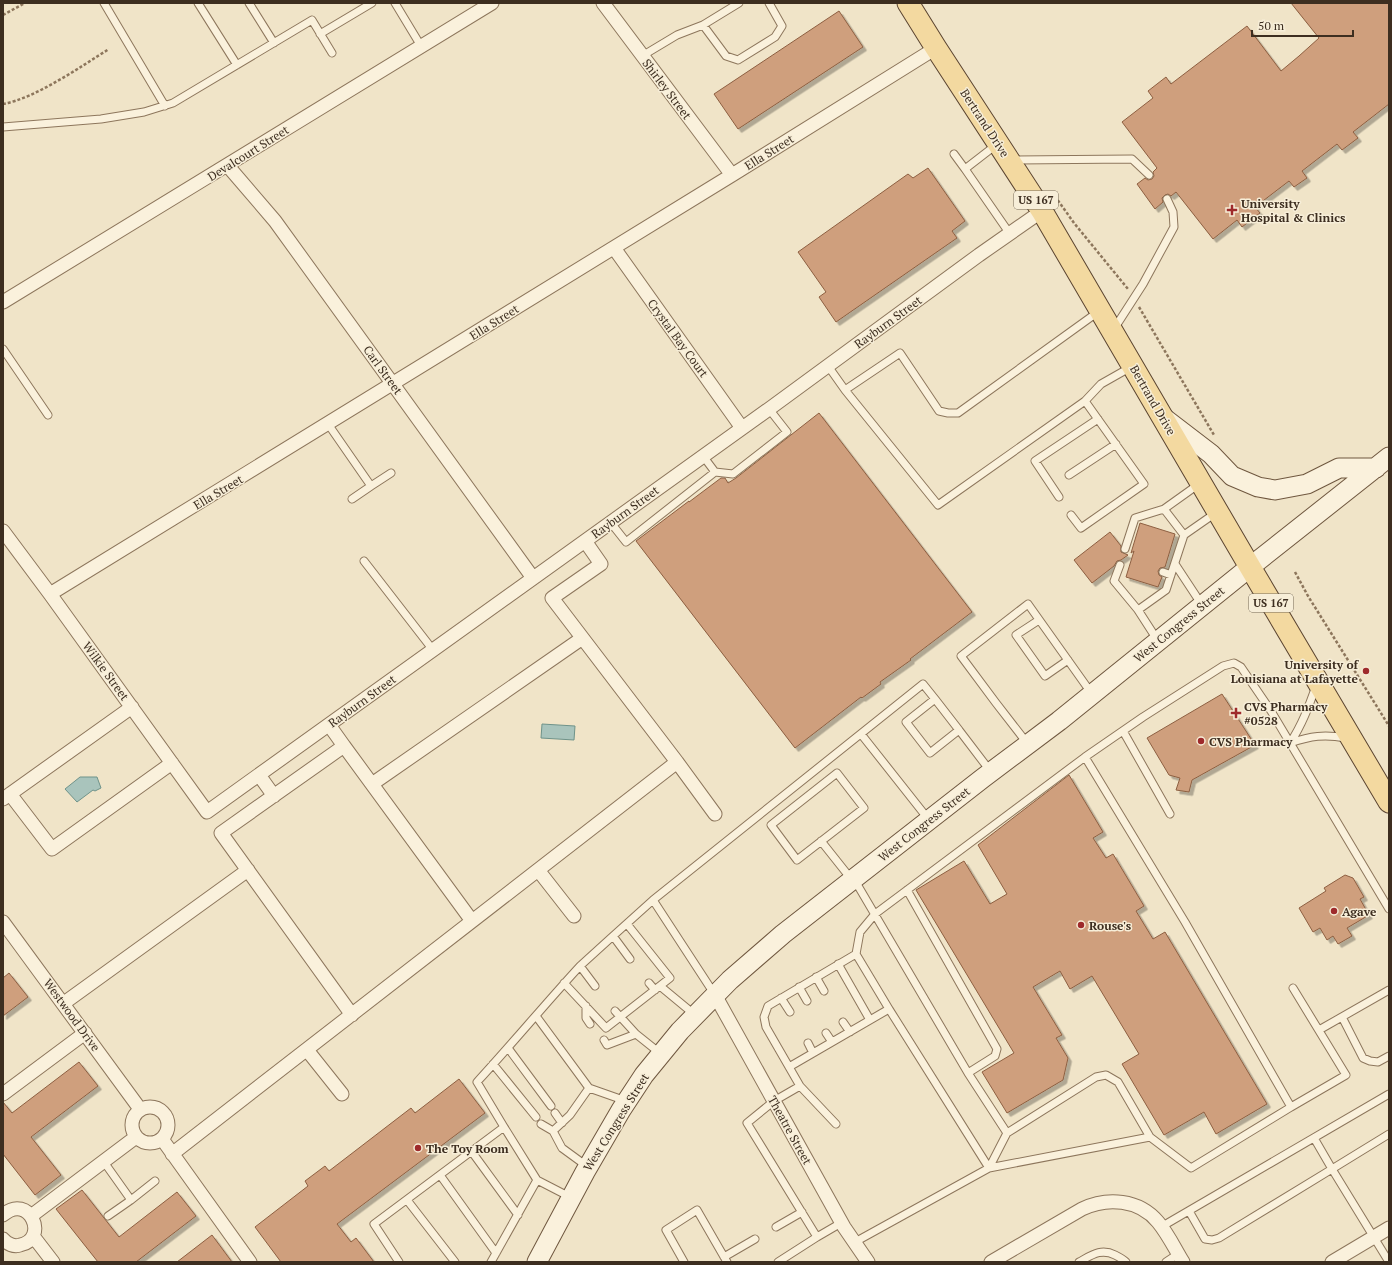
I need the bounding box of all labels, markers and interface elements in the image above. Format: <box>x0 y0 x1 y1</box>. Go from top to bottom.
scale bar <box>1252 12 1353 38</box>
text: 50 m <box>1258 18 1285 33</box>
street label: Shirley Street <box>639 56 695 123</box>
street label: Bertrand Drive <box>957 86 1013 160</box>
street label: Devalcourt Street <box>205 122 292 184</box>
street label: Ella Street <box>742 131 797 173</box>
road number: US 167 <box>1014 191 1058 209</box>
place label: University Hospital & Clinics <box>1241 196 1346 225</box>
marker: University Hospital & Clinics <box>1226 204 1238 216</box>
street label: Rayburn Street <box>851 292 925 352</box>
street label: Crystal Bay Court <box>645 296 712 381</box>
street label: Ella Street <box>467 301 522 343</box>
street label: Carl Street <box>360 343 406 398</box>
street label: Bertrand Drive <box>1127 362 1179 438</box>
street label: Ella Street <box>190 471 246 513</box>
street label: Rayburn Street <box>588 482 662 542</box>
street label: West Congress Street <box>1131 582 1228 665</box>
road number: US 167 <box>1249 594 1293 612</box>
street label: Wilkie Street <box>80 639 133 704</box>
place label: University of Louisiana at Lafayette <box>1231 657 1360 686</box>
marker: University of Louisiana at Lafayette <box>1361 666 1371 676</box>
street label: Rayburn Street <box>325 671 399 731</box>
place label: CVS Pharmacy #0528 <box>1244 699 1328 728</box>
marker: CVS Pharmacy #0528 <box>1231 708 1241 718</box>
place label: CVS Pharmacy <box>1209 734 1293 749</box>
marker: CVS Pharmacy <box>1196 736 1206 746</box>
street label: West Congress Street <box>875 783 973 865</box>
place label: Agave <box>1342 904 1377 919</box>
marker: Agave <box>1329 906 1339 916</box>
place label: Rouse's <box>1089 918 1132 933</box>
marker: Rouse's <box>1076 920 1086 930</box>
street label: Westwood Drive <box>41 976 103 1054</box>
street label: West Congress Street <box>580 1070 652 1174</box>
street label: Theatre Street <box>765 1093 815 1168</box>
place label: The Toy Room <box>426 1141 509 1156</box>
marker: The Toy Room <box>413 1143 423 1153</box>

